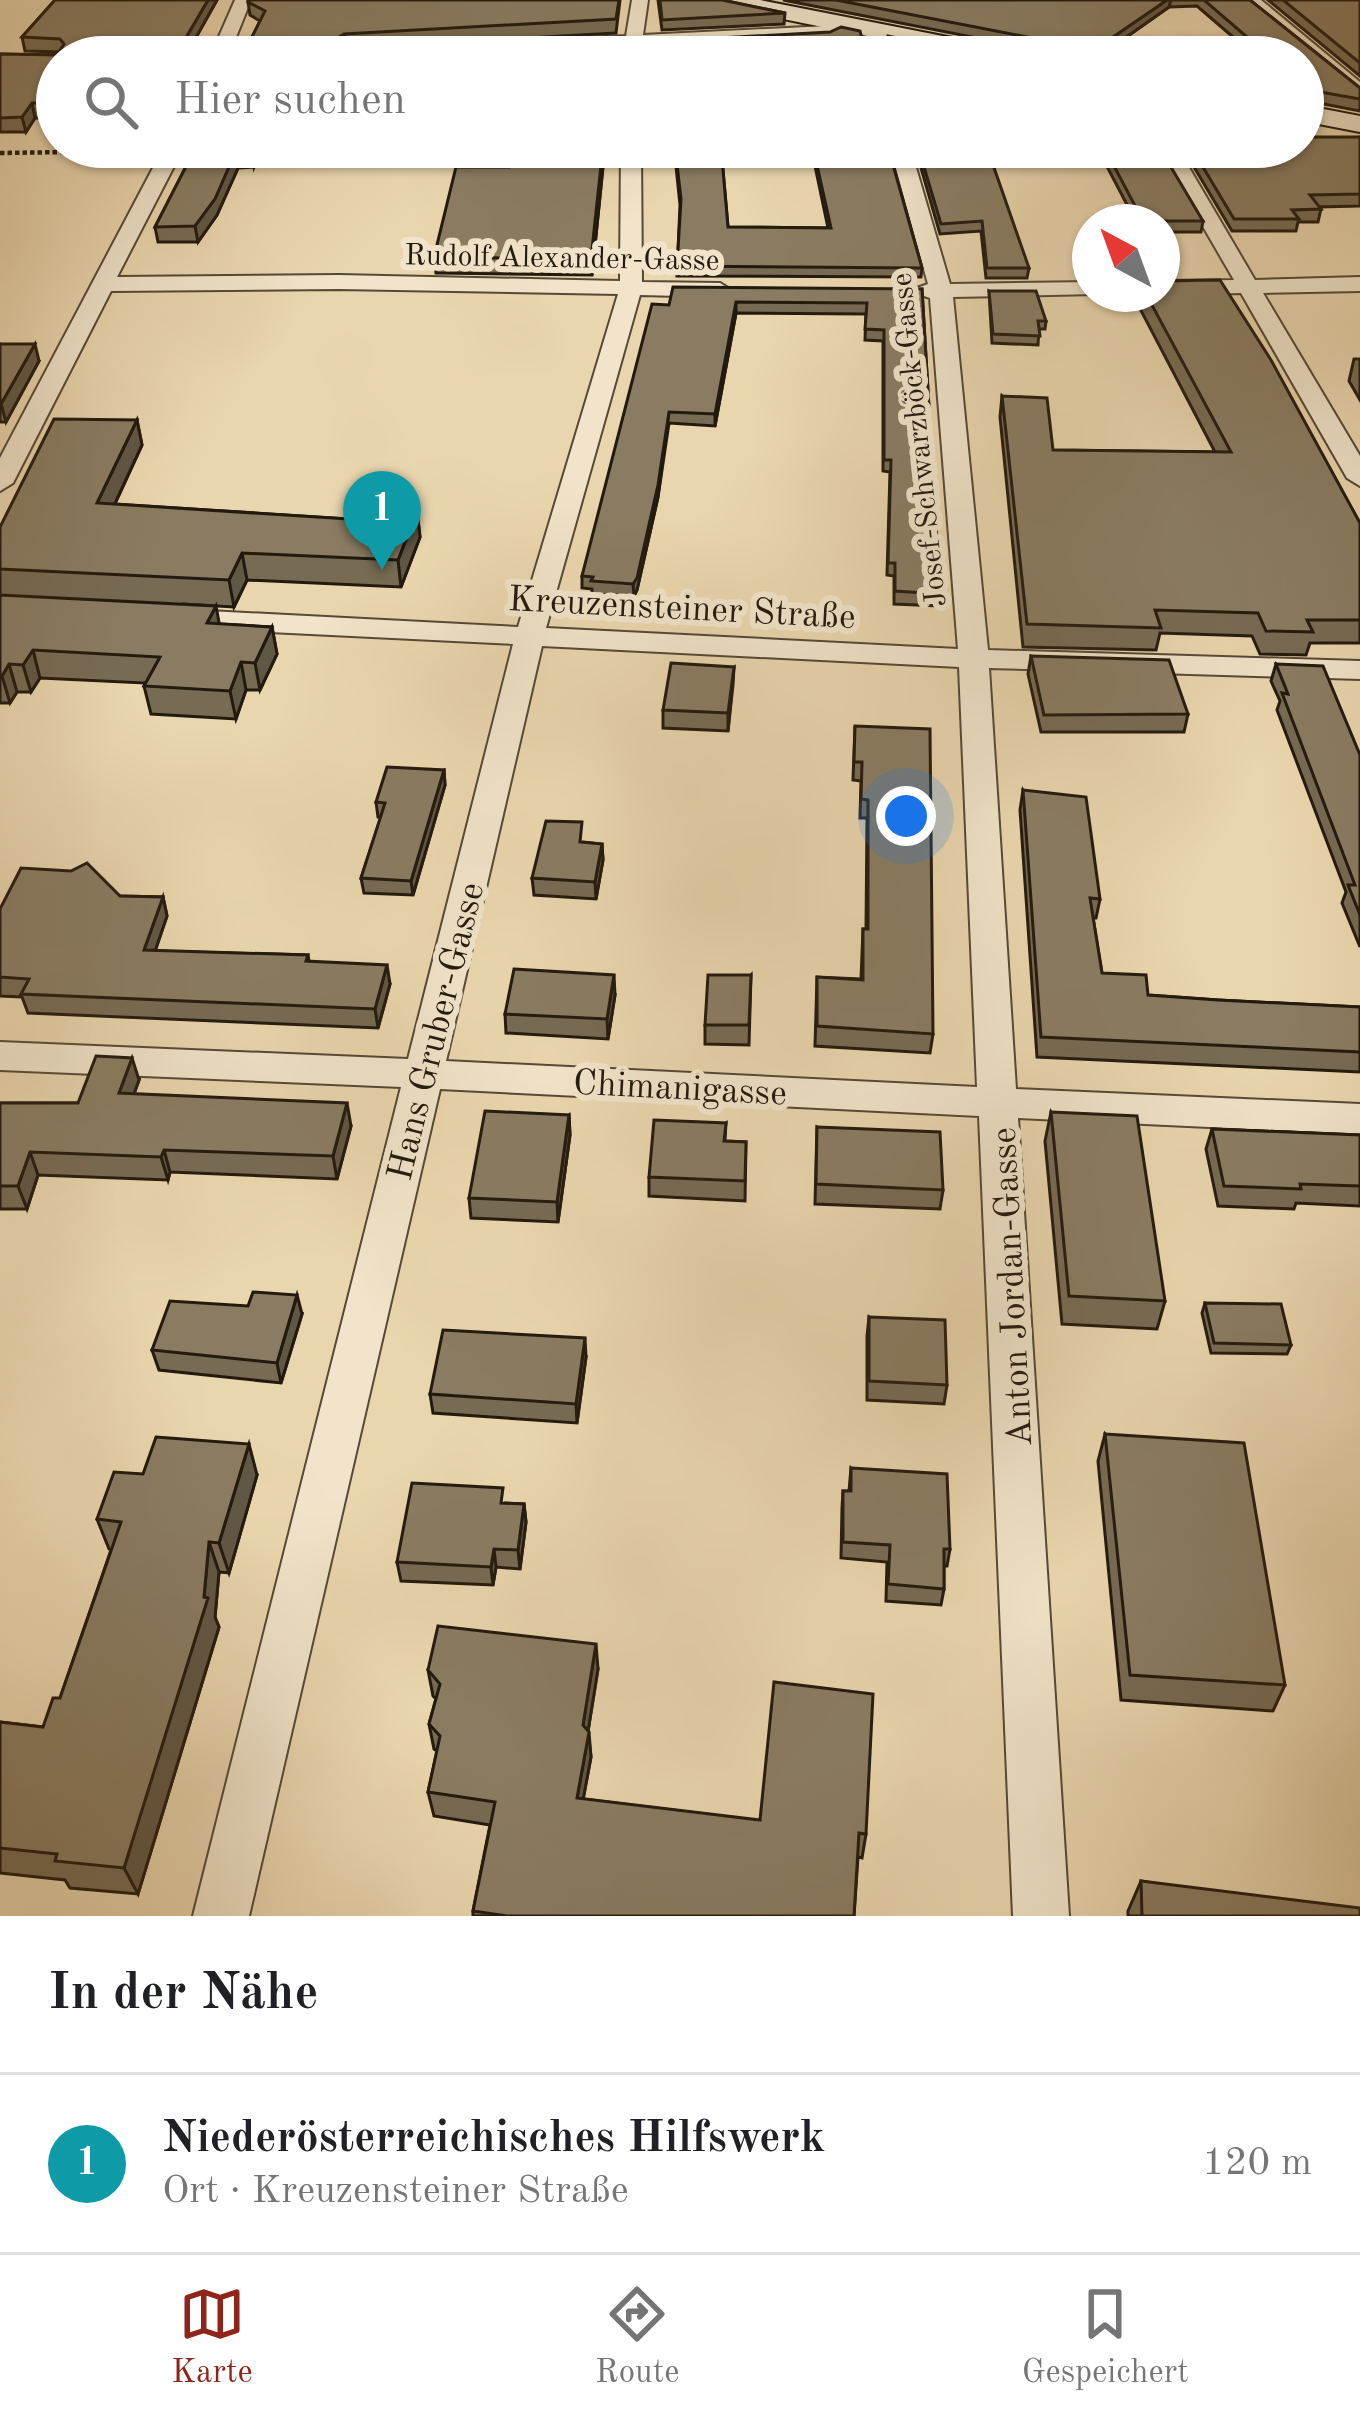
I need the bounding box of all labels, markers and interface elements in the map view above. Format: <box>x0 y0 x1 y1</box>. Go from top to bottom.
search box <box>36 36 1324 168</box>
icon: search <box>78 69 144 135</box>
text: Hier suchen <box>174 79 406 124</box>
north arrow <box>1072 204 1180 312</box>
street label: Rudolf Alexander-Gasse <box>404 241 720 277</box>
street label: Josef-Schwarzböck-Gasse <box>888 271 952 608</box>
pin: 1 <box>343 471 421 570</box>
street label: Kreuzensteiner Straße <box>507 583 856 637</box>
your location <box>876 786 936 846</box>
street label: Hans Gruber-Gasse <box>383 879 492 1185</box>
street label: Chimanigasse <box>572 1066 788 1114</box>
street label: Anton Jordan-Gasse <box>988 1126 1040 1447</box>
text: In der Nähe <box>48 1969 319 2020</box>
text: Niederösterreichisches Hilfswerk <box>162 2117 825 2162</box>
text: 1 <box>76 2144 98 2183</box>
text: 120 m <box>1202 2144 1312 2183</box>
text: Ort · Kreuzensteiner Straße <box>162 2172 629 2211</box>
tab: Karte <box>171 2281 253 2394</box>
tab: Route <box>595 2281 679 2394</box>
tab: Gespeichert <box>1022 2281 1189 2394</box>

